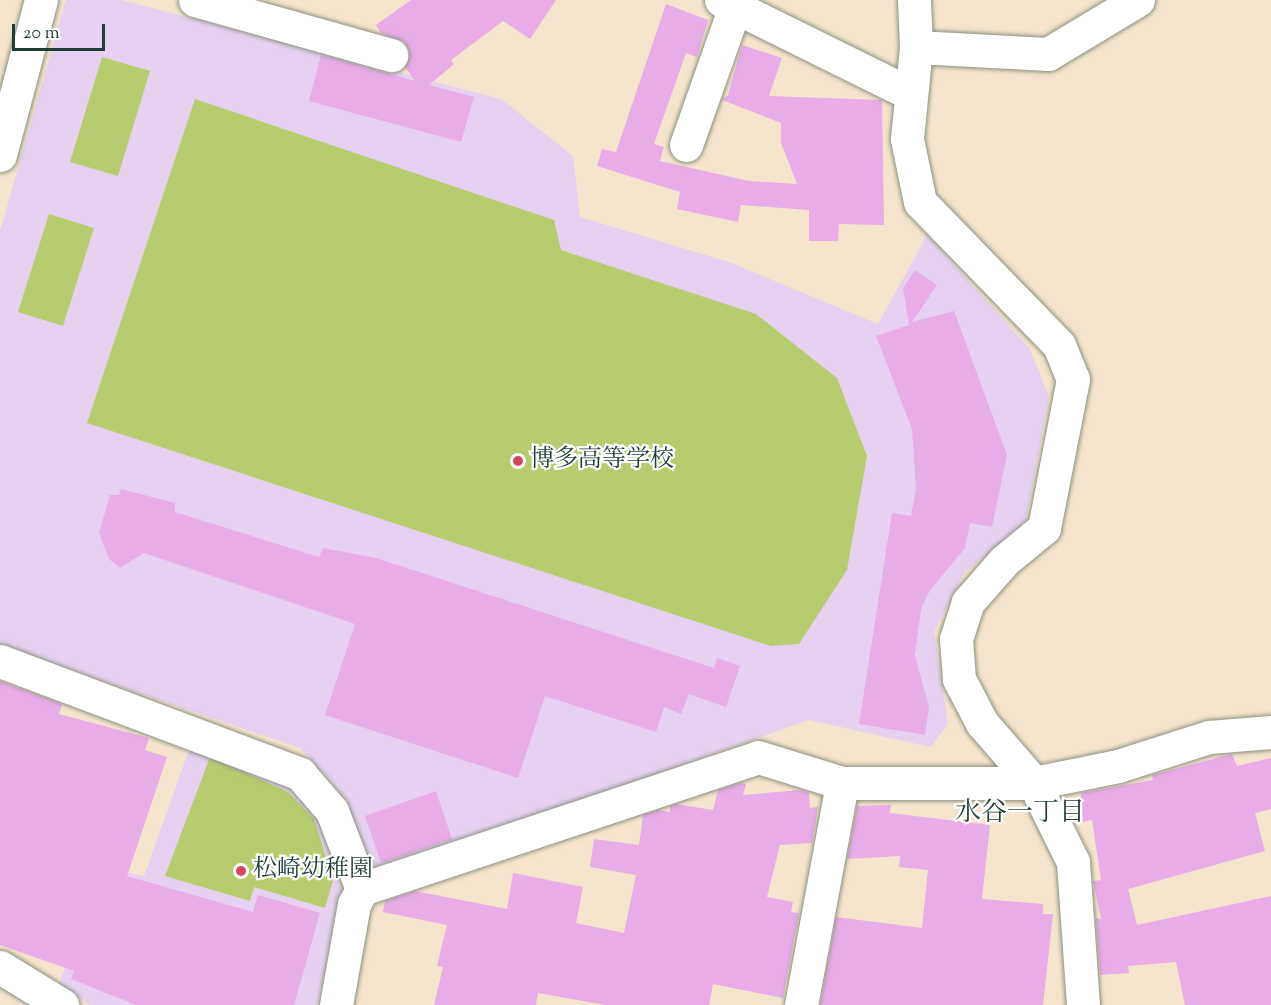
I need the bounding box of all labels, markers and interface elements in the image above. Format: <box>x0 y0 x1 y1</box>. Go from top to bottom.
scale bar <box>15 12 108 50</box>
text: 20 m <box>23 21 60 47</box>
place label: 博多高等学校 <box>530 447 674 475</box>
marker: 博多高等学校 <box>511 454 525 468</box>
district label: 水谷一丁目 <box>955 798 1085 830</box>
place label: 松崎幼稚園 <box>253 857 373 885</box>
marker: 松崎幼稚園 <box>234 864 248 878</box>

